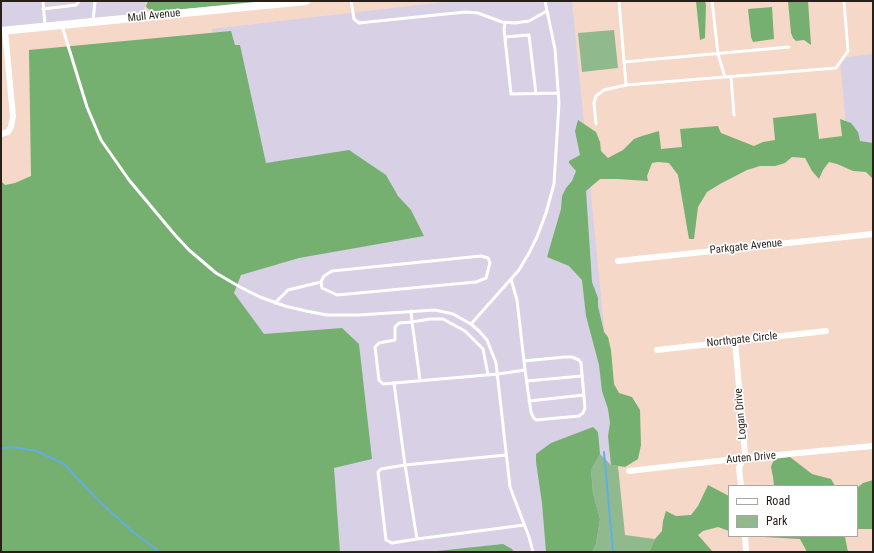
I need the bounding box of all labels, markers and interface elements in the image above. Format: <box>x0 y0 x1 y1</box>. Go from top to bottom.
street label: Mull Avenue <box>127 7 181 25</box>
street label: Parkgate Avenue <box>709 237 783 257</box>
street label: Northgate Circle <box>706 330 778 350</box>
street label: Logan Drive <box>732 388 750 440</box>
street label: Auten Drive <box>726 449 776 467</box>
legend <box>728 485 858 537</box>
text: Road <box>766 494 790 508</box>
text: Park <box>766 514 787 528</box>

